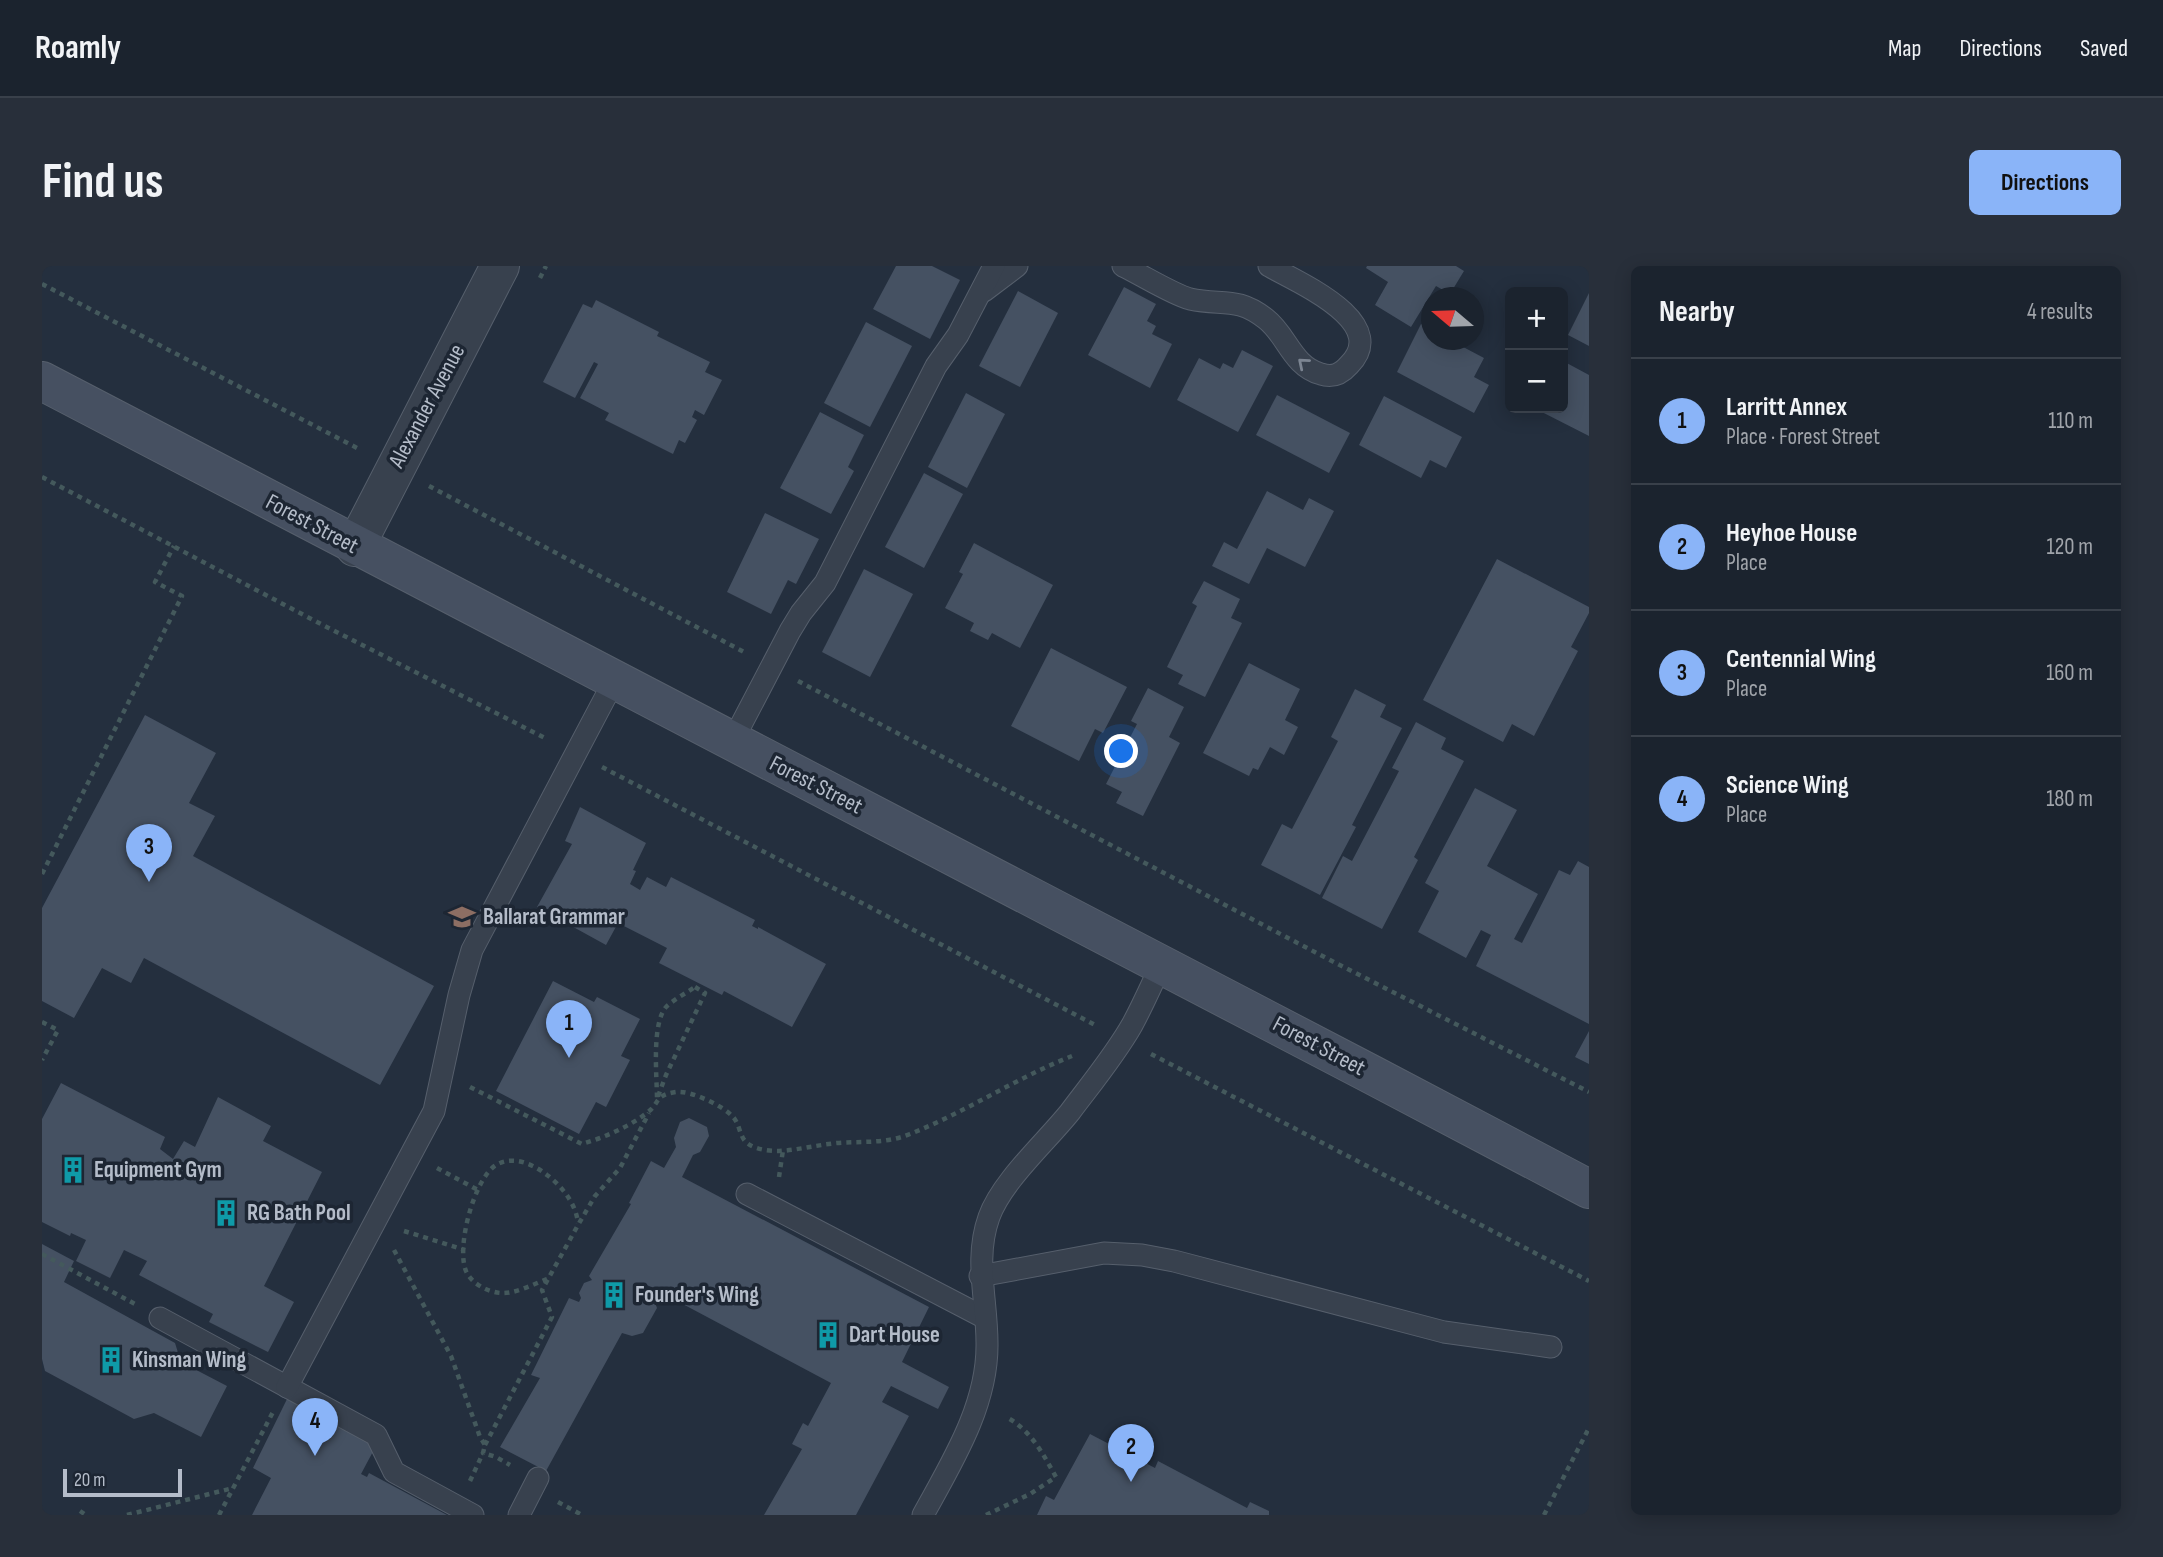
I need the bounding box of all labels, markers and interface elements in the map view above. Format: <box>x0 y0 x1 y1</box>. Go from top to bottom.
text: Roamly <box>35 28 121 68</box>
text: Map <box>1888 34 1921 63</box>
text: Directions <box>1959 34 2042 63</box>
text: Saved <box>2080 34 2128 63</box>
button: Directions <box>1969 150 2121 215</box>
text: Find us <box>42 153 164 212</box>
north arrow <box>1421 287 1484 350</box>
map controls <box>1505 287 1568 413</box>
button: + <box>1505 287 1568 350</box>
text: Nearby <box>1659 294 1735 330</box>
text: 4 results <box>2027 298 2093 326</box>
street label: Alexander Avenue <box>382 339 471 473</box>
button: − <box>1505 350 1568 413</box>
one-way arrow <box>1298 358 1310 371</box>
text: Larritt Annex <box>1726 392 1847 423</box>
text: 1 <box>1677 407 1687 435</box>
text: 110 m <box>2048 407 2093 435</box>
text: Place · Forest Street <box>1726 423 1880 451</box>
street label: Forest Street <box>261 488 363 560</box>
text: Heyhoe House <box>1726 518 1857 549</box>
text: 2 <box>1677 533 1687 561</box>
text: 120 m <box>2047 533 2093 561</box>
text: Place <box>1726 549 1767 577</box>
text: Centennial Wing <box>1726 644 1876 675</box>
text: 3 <box>1677 659 1687 687</box>
text: 160 m <box>2046 659 2093 687</box>
text: Place <box>1726 675 1767 703</box>
your location <box>1104 734 1138 768</box>
street label: Forest Street <box>765 750 867 820</box>
text: Science Wing <box>1726 770 1849 801</box>
text: 4 <box>1677 785 1687 813</box>
text: 180 m <box>2046 785 2093 813</box>
text: Place <box>1726 801 1767 829</box>
pin: 3 <box>126 824 172 882</box>
school or university icon: Ballarat Grammar <box>447 902 477 932</box>
place label: Ballarat Grammar <box>483 903 625 931</box>
pin: 1 <box>546 1000 592 1058</box>
street label: Forest Street <box>1268 1010 1370 1082</box>
building icon: Equipment Gym <box>58 1155 88 1185</box>
place label: Equipment Gym <box>94 1156 222 1184</box>
building icon: RG Bath Pool <box>211 1198 241 1228</box>
place label: RG Bath Pool <box>247 1199 351 1227</box>
building icon: Founder's Wing <box>599 1280 629 1310</box>
place label: Founder's Wing <box>635 1281 759 1309</box>
building icon: Dart House <box>813 1320 843 1350</box>
place label: Dart House <box>849 1321 940 1349</box>
building icon: Kinsman Wing <box>96 1345 126 1375</box>
place label: Kinsman Wing <box>132 1346 247 1374</box>
pin: 4 <box>292 1398 338 1456</box>
pin: 2 <box>1108 1424 1154 1482</box>
scale bar <box>63 1466 182 1498</box>
text: 20 m <box>74 1469 106 1492</box>

